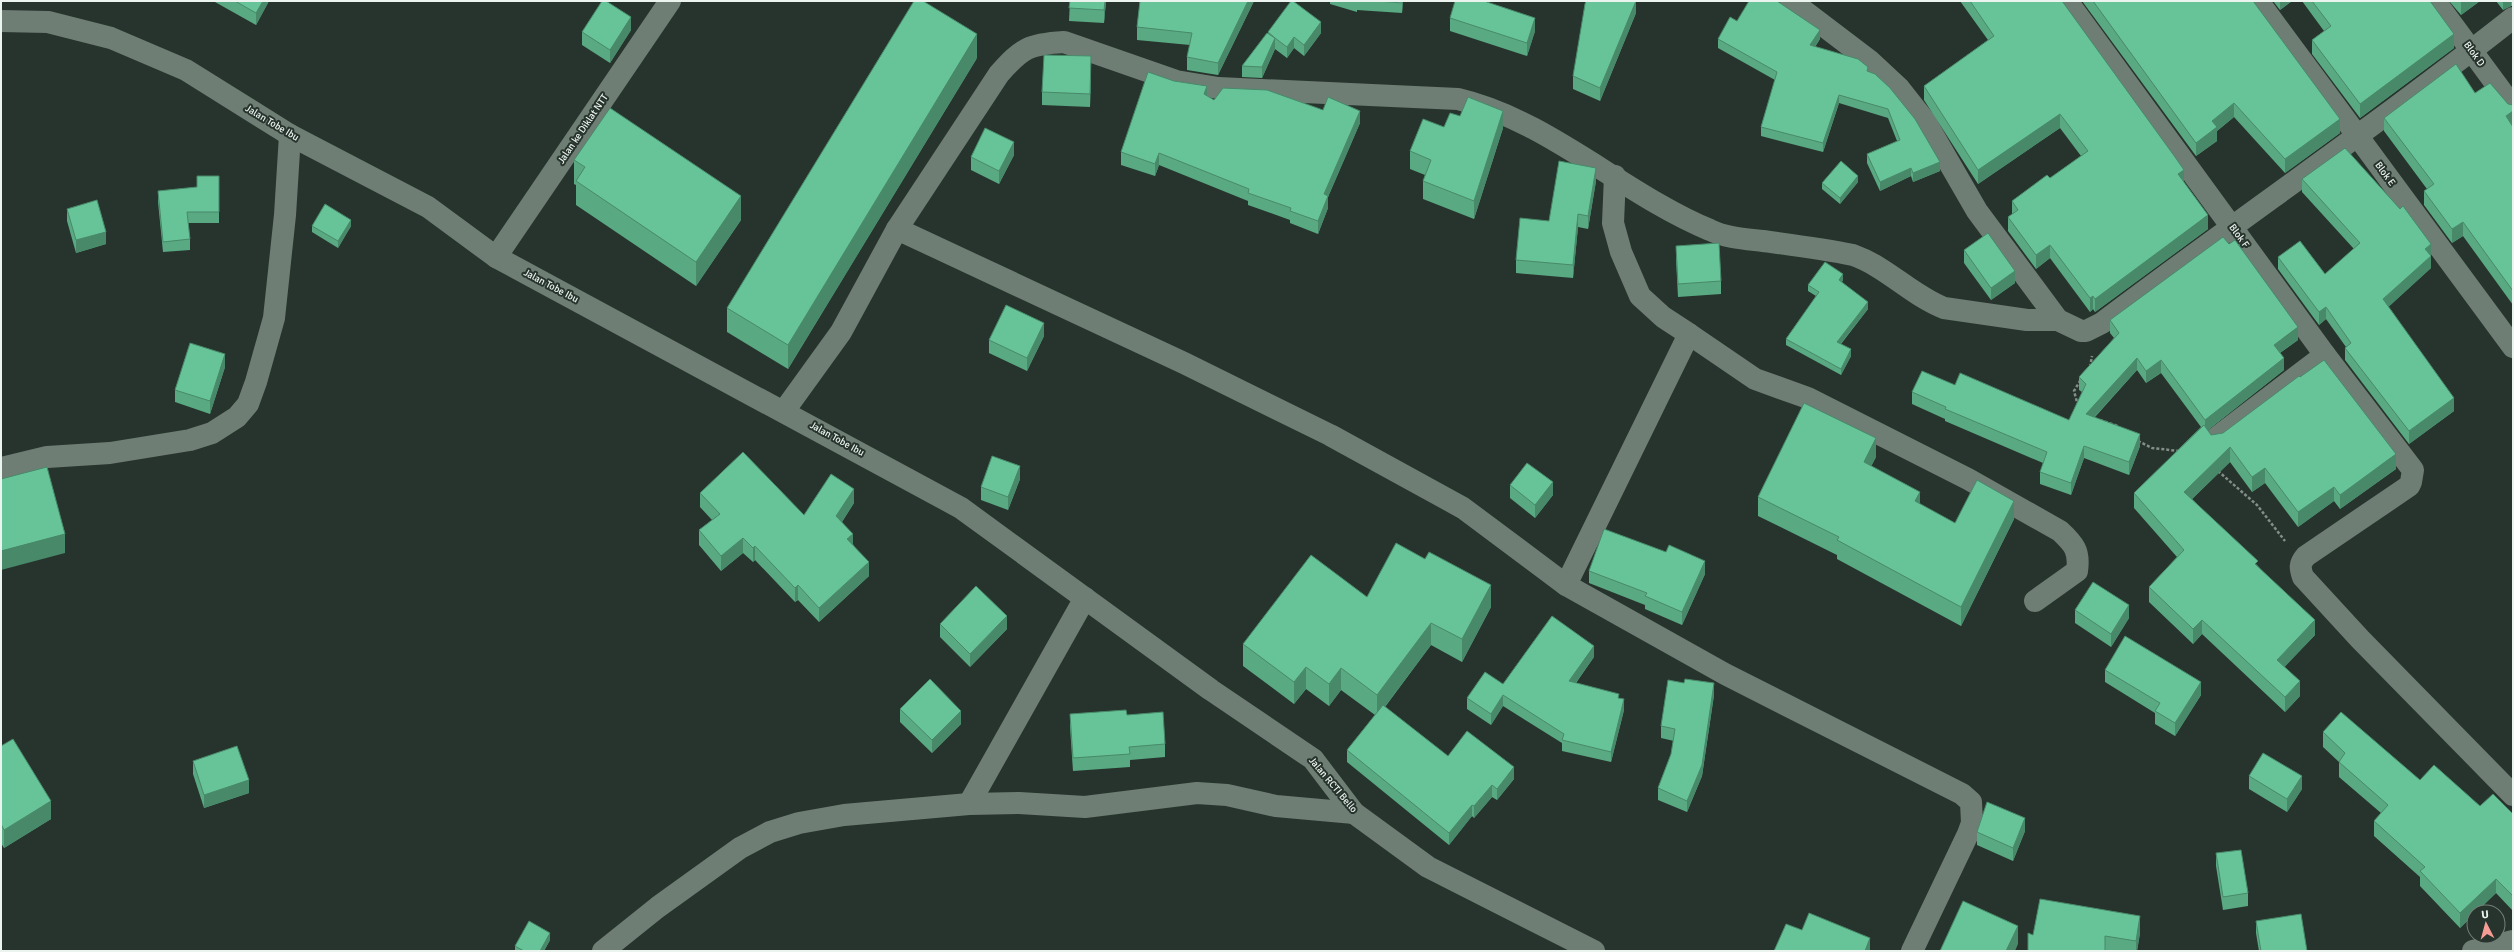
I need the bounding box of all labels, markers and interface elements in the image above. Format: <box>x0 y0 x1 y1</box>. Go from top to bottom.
street label: Blok D <box>2461 39 2487 69</box>
street label: Jalan ke Diklat NTT <box>555 92 611 166</box>
street label: Jalan Tobe Ibu <box>243 102 301 144</box>
street label: Blok E <box>2372 160 2398 189</box>
street label: Blok F <box>2226 222 2252 250</box>
street label: Jalan Tobe Ibu <box>522 267 580 305</box>
street label: Jalan Tobe Ibu <box>808 419 866 459</box>
street label: Jalan RCTI Bello <box>1306 755 1360 815</box>
north arrow <box>2466 904 2506 944</box>
text: U <box>2481 908 2489 921</box>

